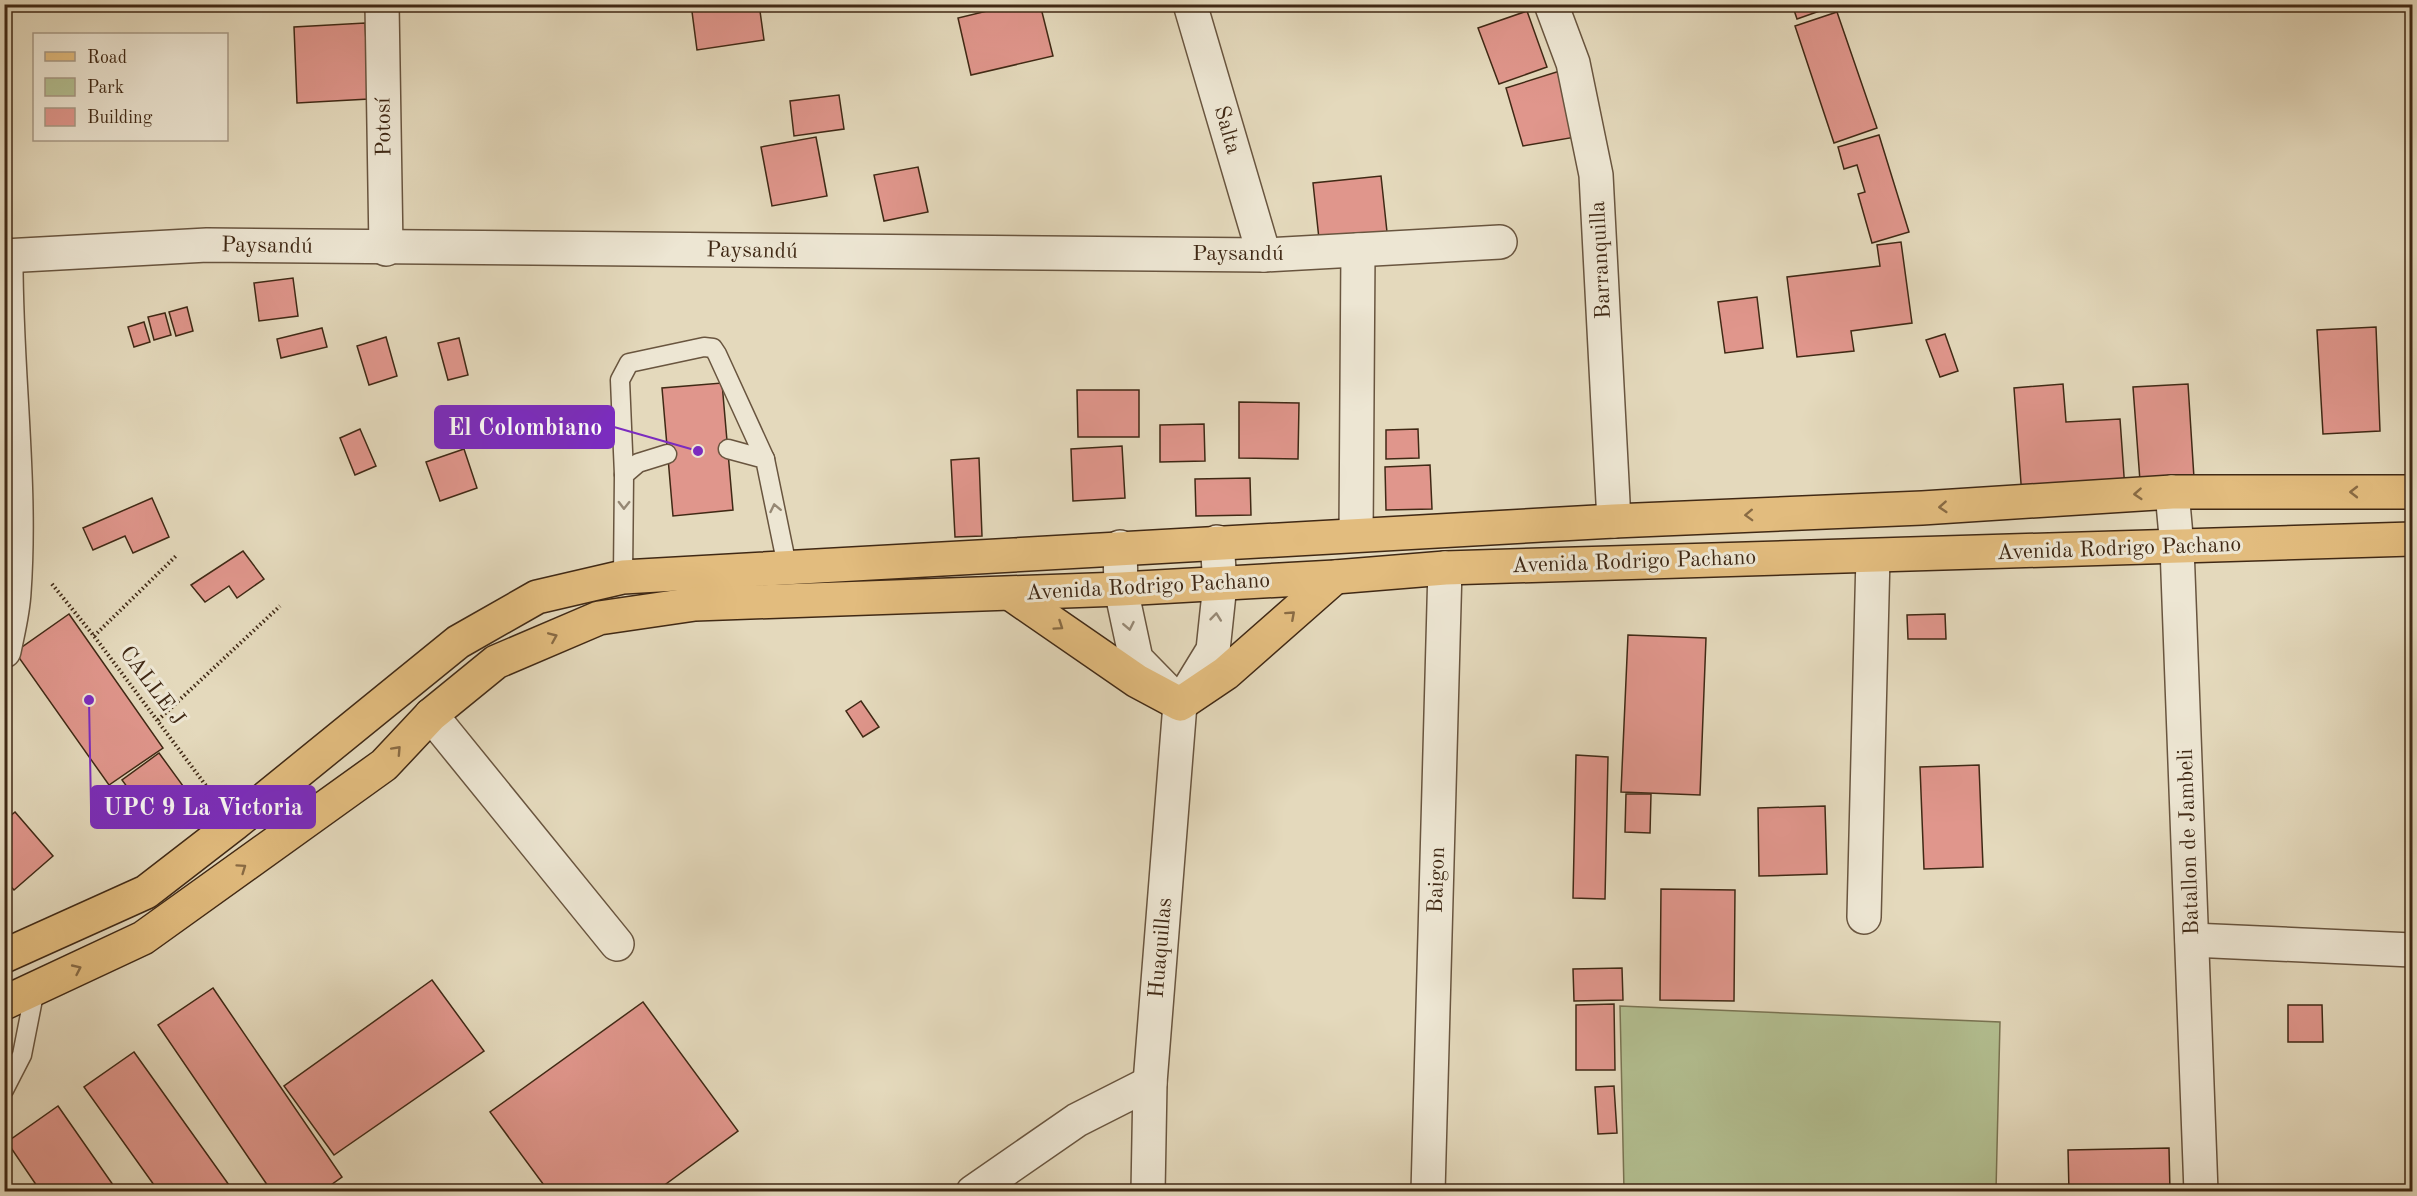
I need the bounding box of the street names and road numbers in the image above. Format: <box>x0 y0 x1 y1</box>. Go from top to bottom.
street label: Potosí <box>372 96 396 157</box>
street label: Salta <box>1210 103 1244 157</box>
street label: Barranquilla <box>1587 200 1615 320</box>
street label: Paysandú <box>221 234 313 258</box>
street label: Paysandú <box>706 239 798 263</box>
street label: Paysandú <box>1192 243 1284 265</box>
street label: Avenida Rodrigo Pachano <box>1996 534 2242 564</box>
street label: Avenida Rodrigo Pachano <box>1511 547 1757 577</box>
street label: Avenida Rodrigo Pachano <box>1025 570 1271 604</box>
street label: CALLE J <box>115 642 189 730</box>
street label: Batallon de Jambeli <box>2175 748 2203 936</box>
street label: Baigon <box>1425 846 1449 914</box>
street label: Huaquillas <box>1146 897 1176 999</box>

